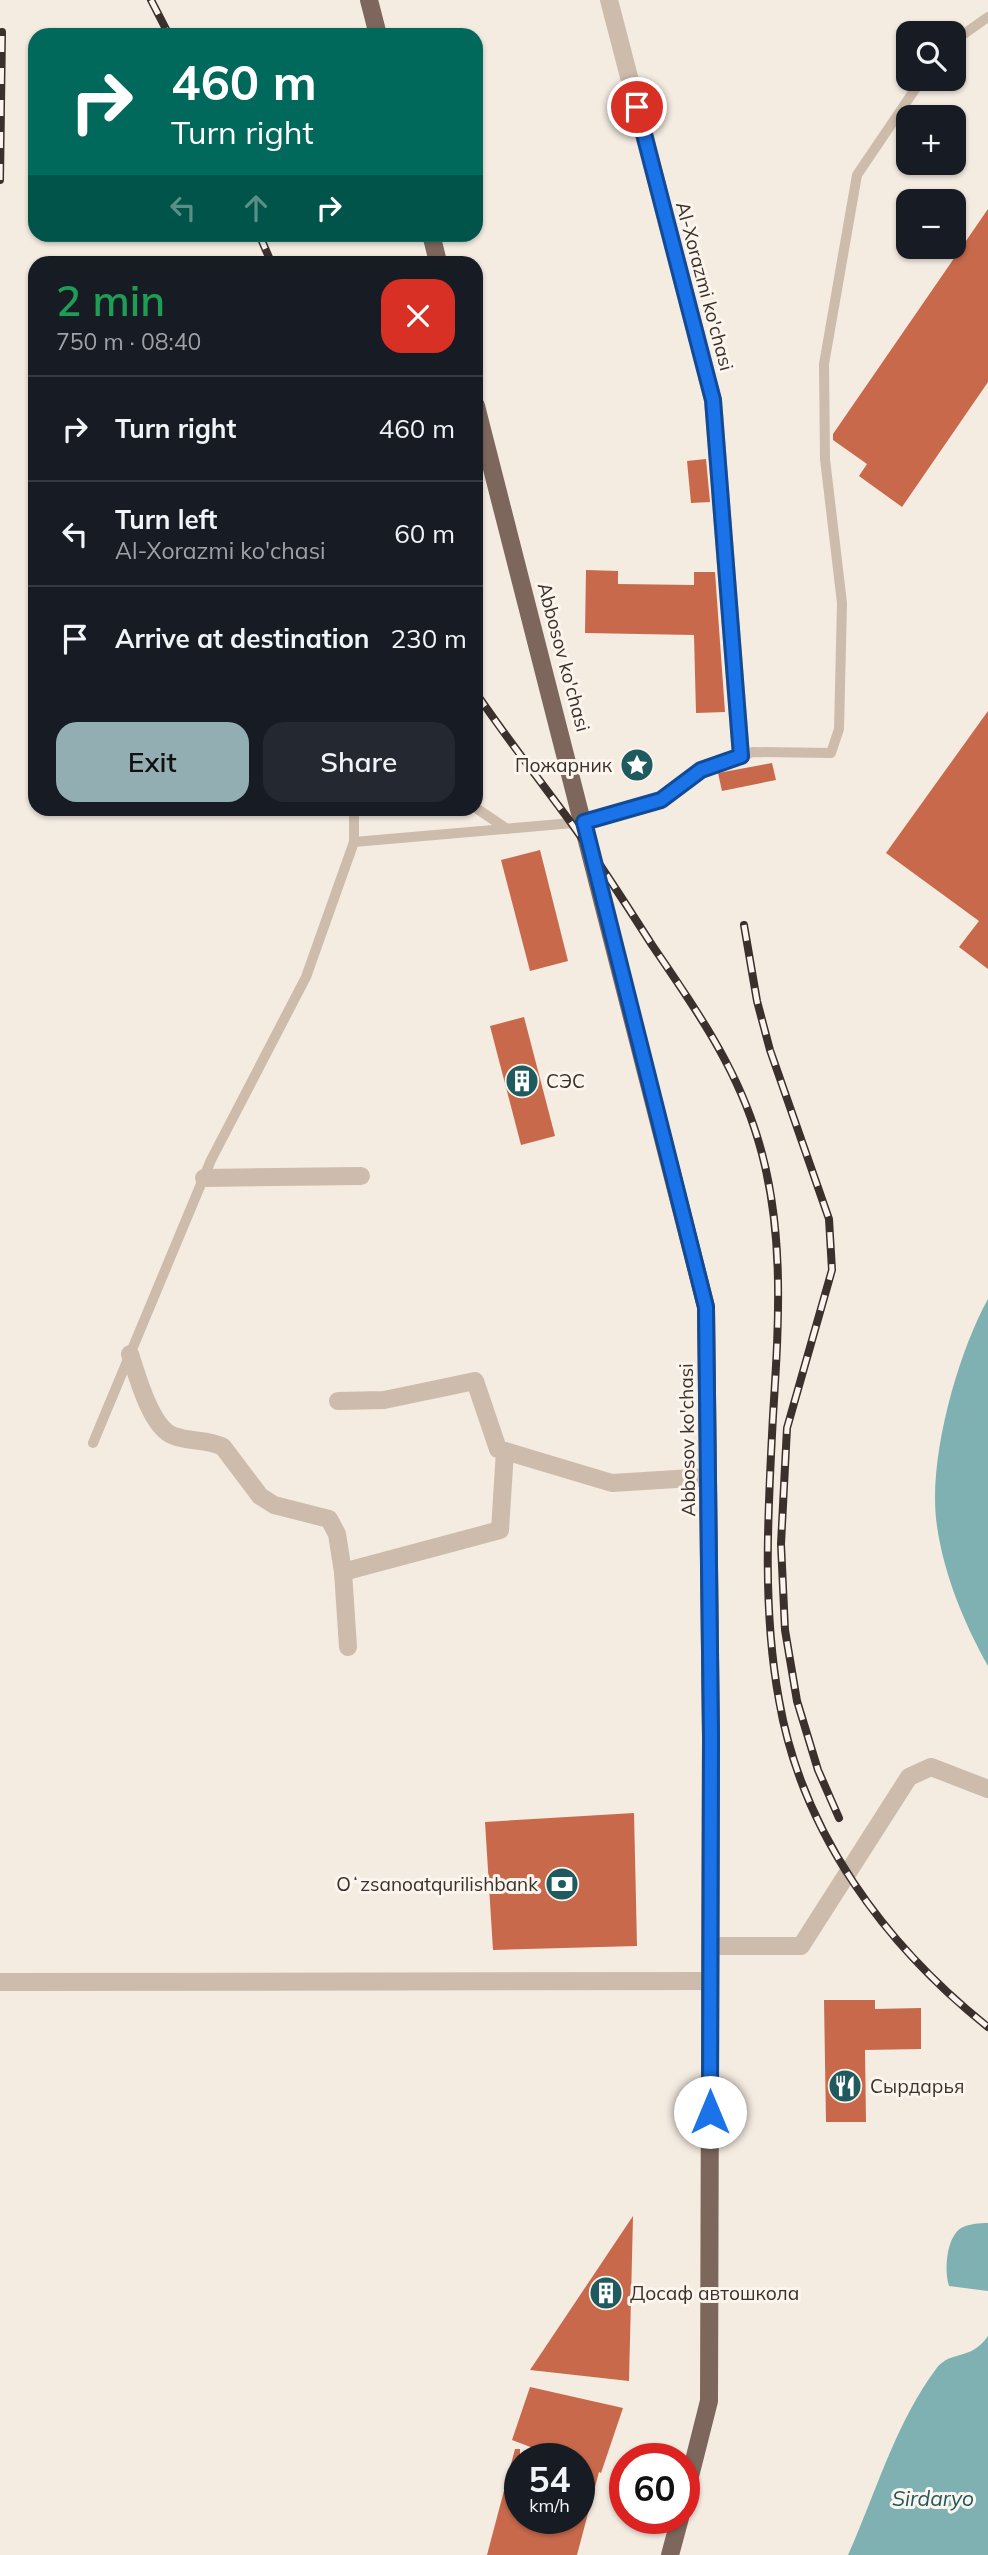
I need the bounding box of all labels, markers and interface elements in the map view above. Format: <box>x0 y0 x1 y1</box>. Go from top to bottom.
map controls <box>896 21 966 259</box>
button: search <box>896 21 966 91</box>
text: 460 m <box>171 51 317 112</box>
icon: right <box>56 56 147 147</box>
pin <box>607 77 667 137</box>
icon: arrive <box>618 88 656 126</box>
button: + <box>896 105 966 175</box>
text: Turn right <box>171 112 314 152</box>
icon: left <box>164 189 202 227</box>
icon: ahead <box>237 189 275 227</box>
icon: right <box>310 189 348 227</box>
button: − <box>896 189 966 259</box>
street label: Al-Xorazmi ko'chasi <box>671 199 739 373</box>
text: 2 min <box>56 274 165 327</box>
button: close <box>381 279 455 353</box>
text: 750 m · 08:40 <box>56 327 201 356</box>
icon: right <box>56 410 94 448</box>
text: Turn right <box>115 412 236 445</box>
text: 460 m <box>379 412 455 445</box>
text: Turn left <box>115 503 217 536</box>
icon: left <box>56 515 94 553</box>
text: 60 m <box>394 517 455 550</box>
text: Al-Xorazmi ko'chasi <box>115 536 326 565</box>
street label: Abbosov ko'chasi <box>533 580 595 734</box>
icon: arrive <box>56 620 94 658</box>
text: Arrive at destination <box>115 622 370 655</box>
text: 230 m <box>391 622 467 655</box>
button: Exit <box>56 722 249 802</box>
button: Share <box>263 722 455 802</box>
place icon: Пожарник <box>618 746 656 784</box>
place label: Пожарник <box>515 753 613 777</box>
building icon: СЭС <box>503 1062 541 1100</box>
place label: СЭС <box>546 1069 585 1093</box>
street label: Abbosov ko'chasi <box>674 1363 700 1517</box>
bank icon: Oʻzsanoatqurilishbank <box>543 1865 581 1903</box>
place label: Oʻzsanoatqurilishbank <box>336 1872 538 1896</box>
restaurant icon: Сырдарья <box>826 2067 864 2105</box>
place label: Сырдарья <box>870 2074 965 2098</box>
position arrow <box>673 2075 747 2149</box>
building icon: Досаф автошкола <box>587 2274 625 2312</box>
place label: Досаф автошкола <box>630 2281 799 2305</box>
speed limit sign: 60 <box>609 2443 700 2534</box>
text: 54 <box>528 2457 571 2501</box>
water label: Sirdaryo <box>892 2485 974 2511</box>
text: km/h <box>529 2494 570 2517</box>

